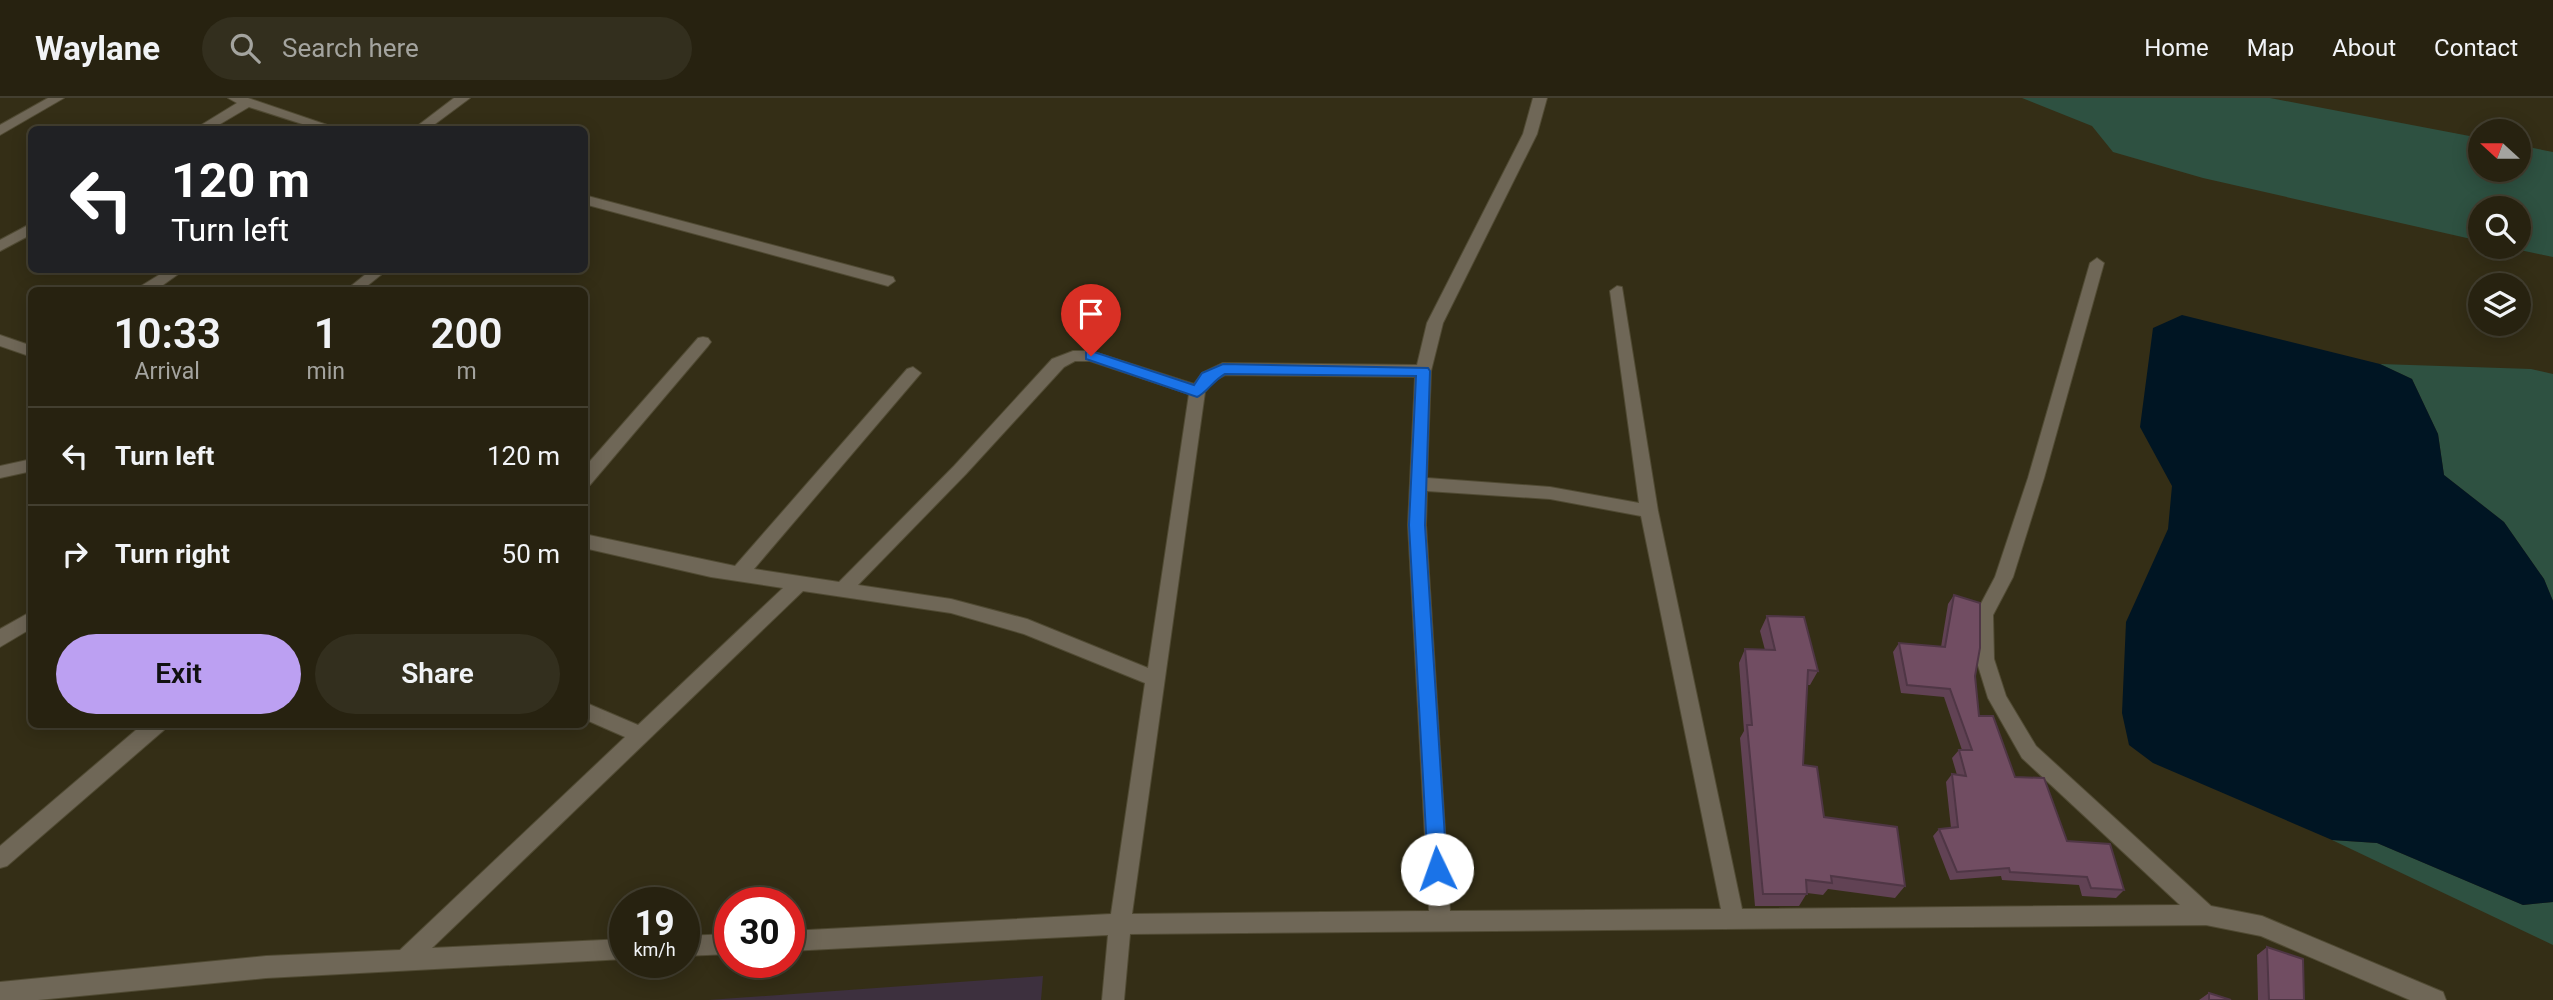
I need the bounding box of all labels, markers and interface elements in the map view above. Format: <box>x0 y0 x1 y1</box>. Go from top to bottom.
search box <box>202 17 692 80</box>
text: Waylane <box>35 29 160 68</box>
icon: search <box>226 29 264 67</box>
text: Search here <box>282 33 419 63</box>
text: Home <box>2144 34 2209 62</box>
text: Map <box>2247 34 2294 62</box>
text: About <box>2332 34 2396 62</box>
text: Contact <box>2434 34 2518 62</box>
north arrow <box>2468 119 2530 182</box>
map controls <box>2468 119 2531 336</box>
text: 120 m <box>171 152 310 209</box>
icon: left <box>56 154 147 245</box>
button: search <box>2468 196 2531 259</box>
text: Turn left <box>171 211 289 249</box>
button: layers <box>2468 273 2531 336</box>
pin <box>1061 284 1121 356</box>
icon: arrive <box>1072 295 1110 333</box>
text: 10:33 <box>114 309 221 358</box>
text: 1 <box>314 309 338 358</box>
text: 200 <box>430 309 502 358</box>
text: Arrival <box>135 358 200 385</box>
text: min <box>306 358 345 385</box>
text: m <box>456 358 477 385</box>
icon: left <box>56 437 94 475</box>
text: Turn left <box>115 441 214 471</box>
text: 120 m <box>487 441 560 471</box>
icon: right <box>56 535 94 573</box>
text: Turn right <box>115 539 230 569</box>
text: 50 m <box>502 539 560 569</box>
button: Exit <box>56 634 301 714</box>
button: Share <box>315 634 560 714</box>
position arrow <box>1400 832 1474 906</box>
speed limit sign: 30 <box>714 887 805 978</box>
text: 19 <box>634 903 675 944</box>
text: km/h <box>633 939 676 960</box>

